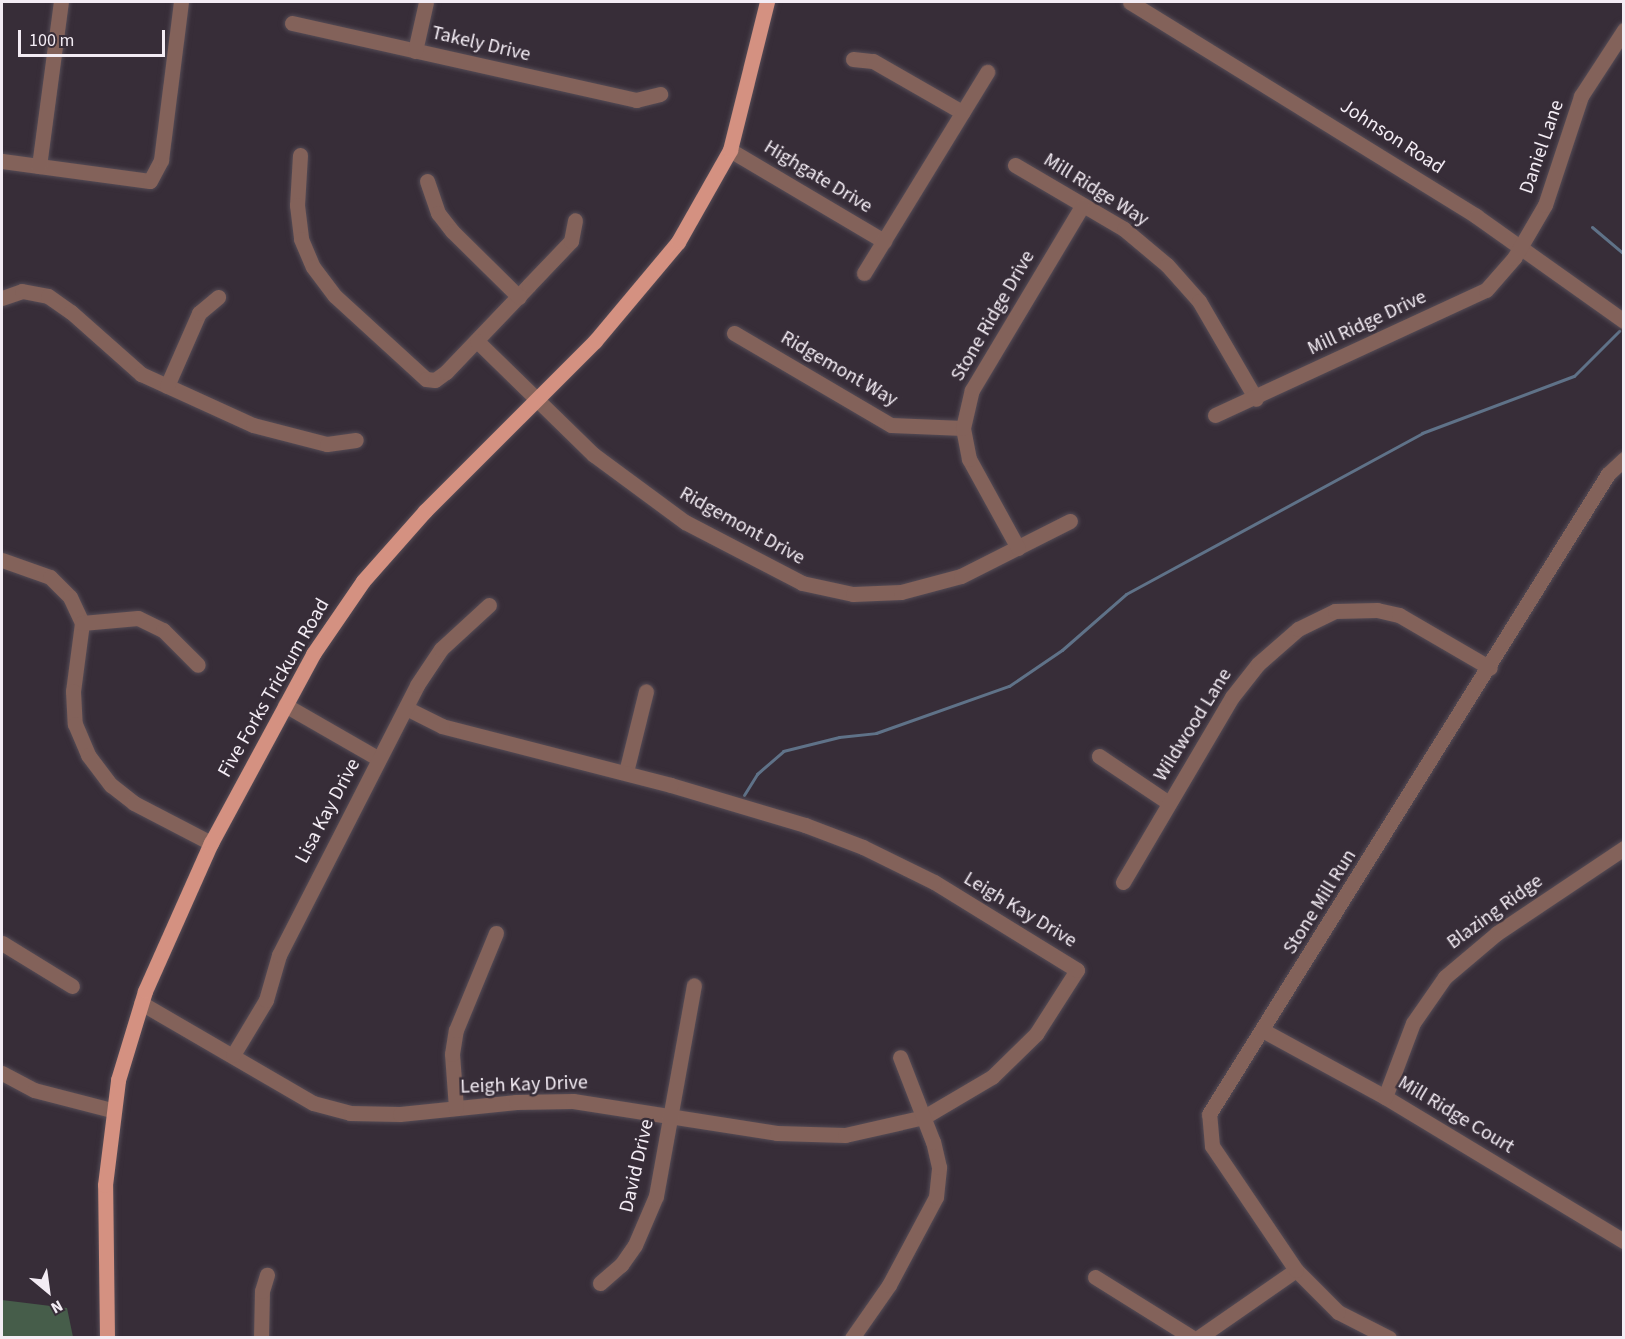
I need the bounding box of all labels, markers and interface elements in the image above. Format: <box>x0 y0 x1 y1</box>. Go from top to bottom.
scale bar <box>21 18 168 56</box>
street label: Takely Drive <box>429 21 533 67</box>
text: 100 m <box>29 28 74 53</box>
street label: Johnson Road <box>1335 94 1449 180</box>
street label: Daniel Lane <box>1515 97 1569 197</box>
street label: Highgate Drive <box>759 135 877 219</box>
street label: Mill Ridge Way <box>1039 148 1153 232</box>
street label: Stone Ridge Drive <box>946 246 1040 386</box>
street label: Mill Ridge Drive <box>1304 285 1430 361</box>
street label: Ridgemont Way <box>776 326 902 412</box>
street label: Ridgemont Drive <box>675 482 809 570</box>
street label: Five Forks Trickum Road <box>213 594 335 782</box>
street label: Wildwood Lane <box>1149 664 1237 786</box>
street label: Lisa Kay Drive <box>290 754 366 868</box>
street label: Stone Mill Run <box>1278 845 1362 959</box>
street label: Leigh Kay Drive <box>959 867 1081 953</box>
street label: Blazing Ridge <box>1442 869 1548 955</box>
street label: Leigh Kay Drive <box>460 1071 588 1099</box>
street label: Mill Ridge Court <box>1393 1071 1519 1159</box>
street label: David Drive <box>615 1117 659 1215</box>
north arrow <box>18 1261 78 1321</box>
text: N <box>47 1295 67 1319</box>

